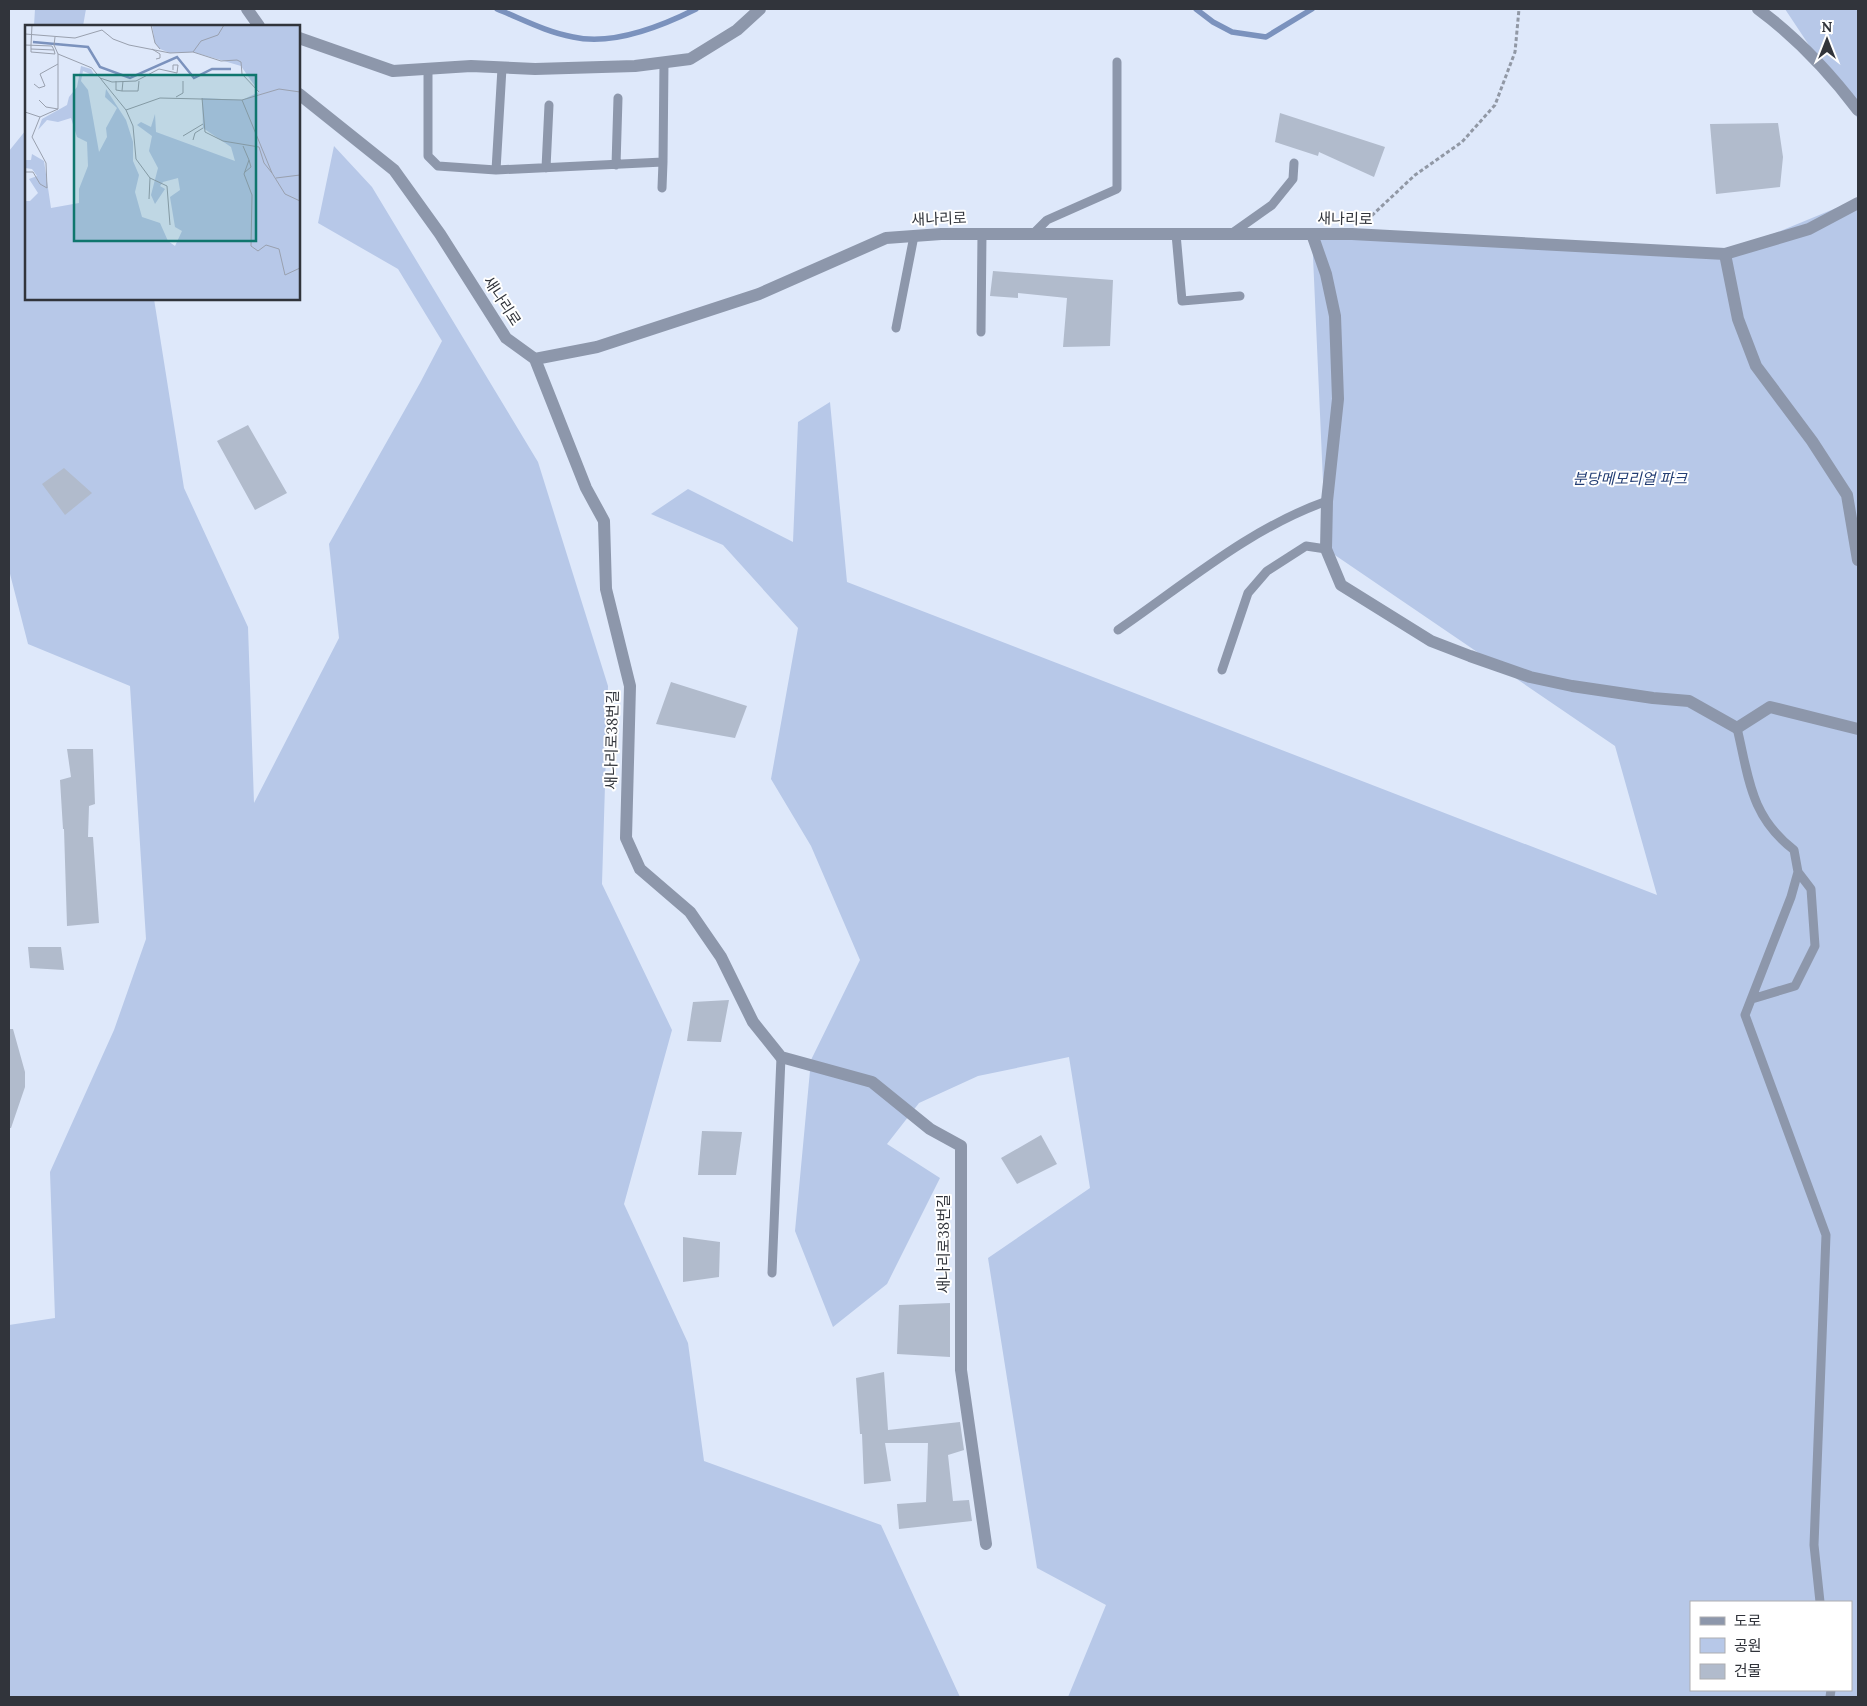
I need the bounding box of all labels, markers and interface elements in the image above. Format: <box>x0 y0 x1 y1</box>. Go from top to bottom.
north arrow <box>1802 15 1852 65</box>
text: N <box>1822 18 1833 36</box>
inset map <box>25 25 300 300</box>
street label: 새나리로 <box>911 208 967 229</box>
street label: 새나리로 <box>1317 209 1373 228</box>
street label: 새나리로 <box>479 272 525 329</box>
park label: 분당메모리얼 파크 <box>1573 469 1688 488</box>
street label: 새나리로38번길 <box>601 690 622 790</box>
street label: 새나리로38번길 <box>934 1194 953 1294</box>
legend <box>1690 1601 1852 1691</box>
text: 도로 <box>1734 1611 1762 1630</box>
text: 공원 <box>1734 1636 1762 1655</box>
text: 건물 <box>1734 1661 1762 1680</box>

